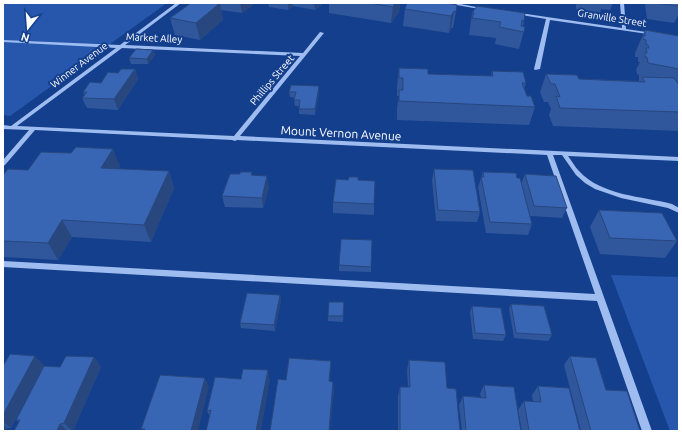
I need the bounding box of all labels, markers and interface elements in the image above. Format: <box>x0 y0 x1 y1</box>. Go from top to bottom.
street label: Granville Street <box>577 7 647 29</box>
north arrow <box>8 8 48 48</box>
text: N <box>19 31 31 45</box>
street label: Market Alley <box>126 31 183 45</box>
street label: Winner Avenue <box>48 40 110 90</box>
street label: Phillips Street <box>248 53 296 107</box>
street label: Mount Vernon Avenue <box>280 123 402 143</box>

